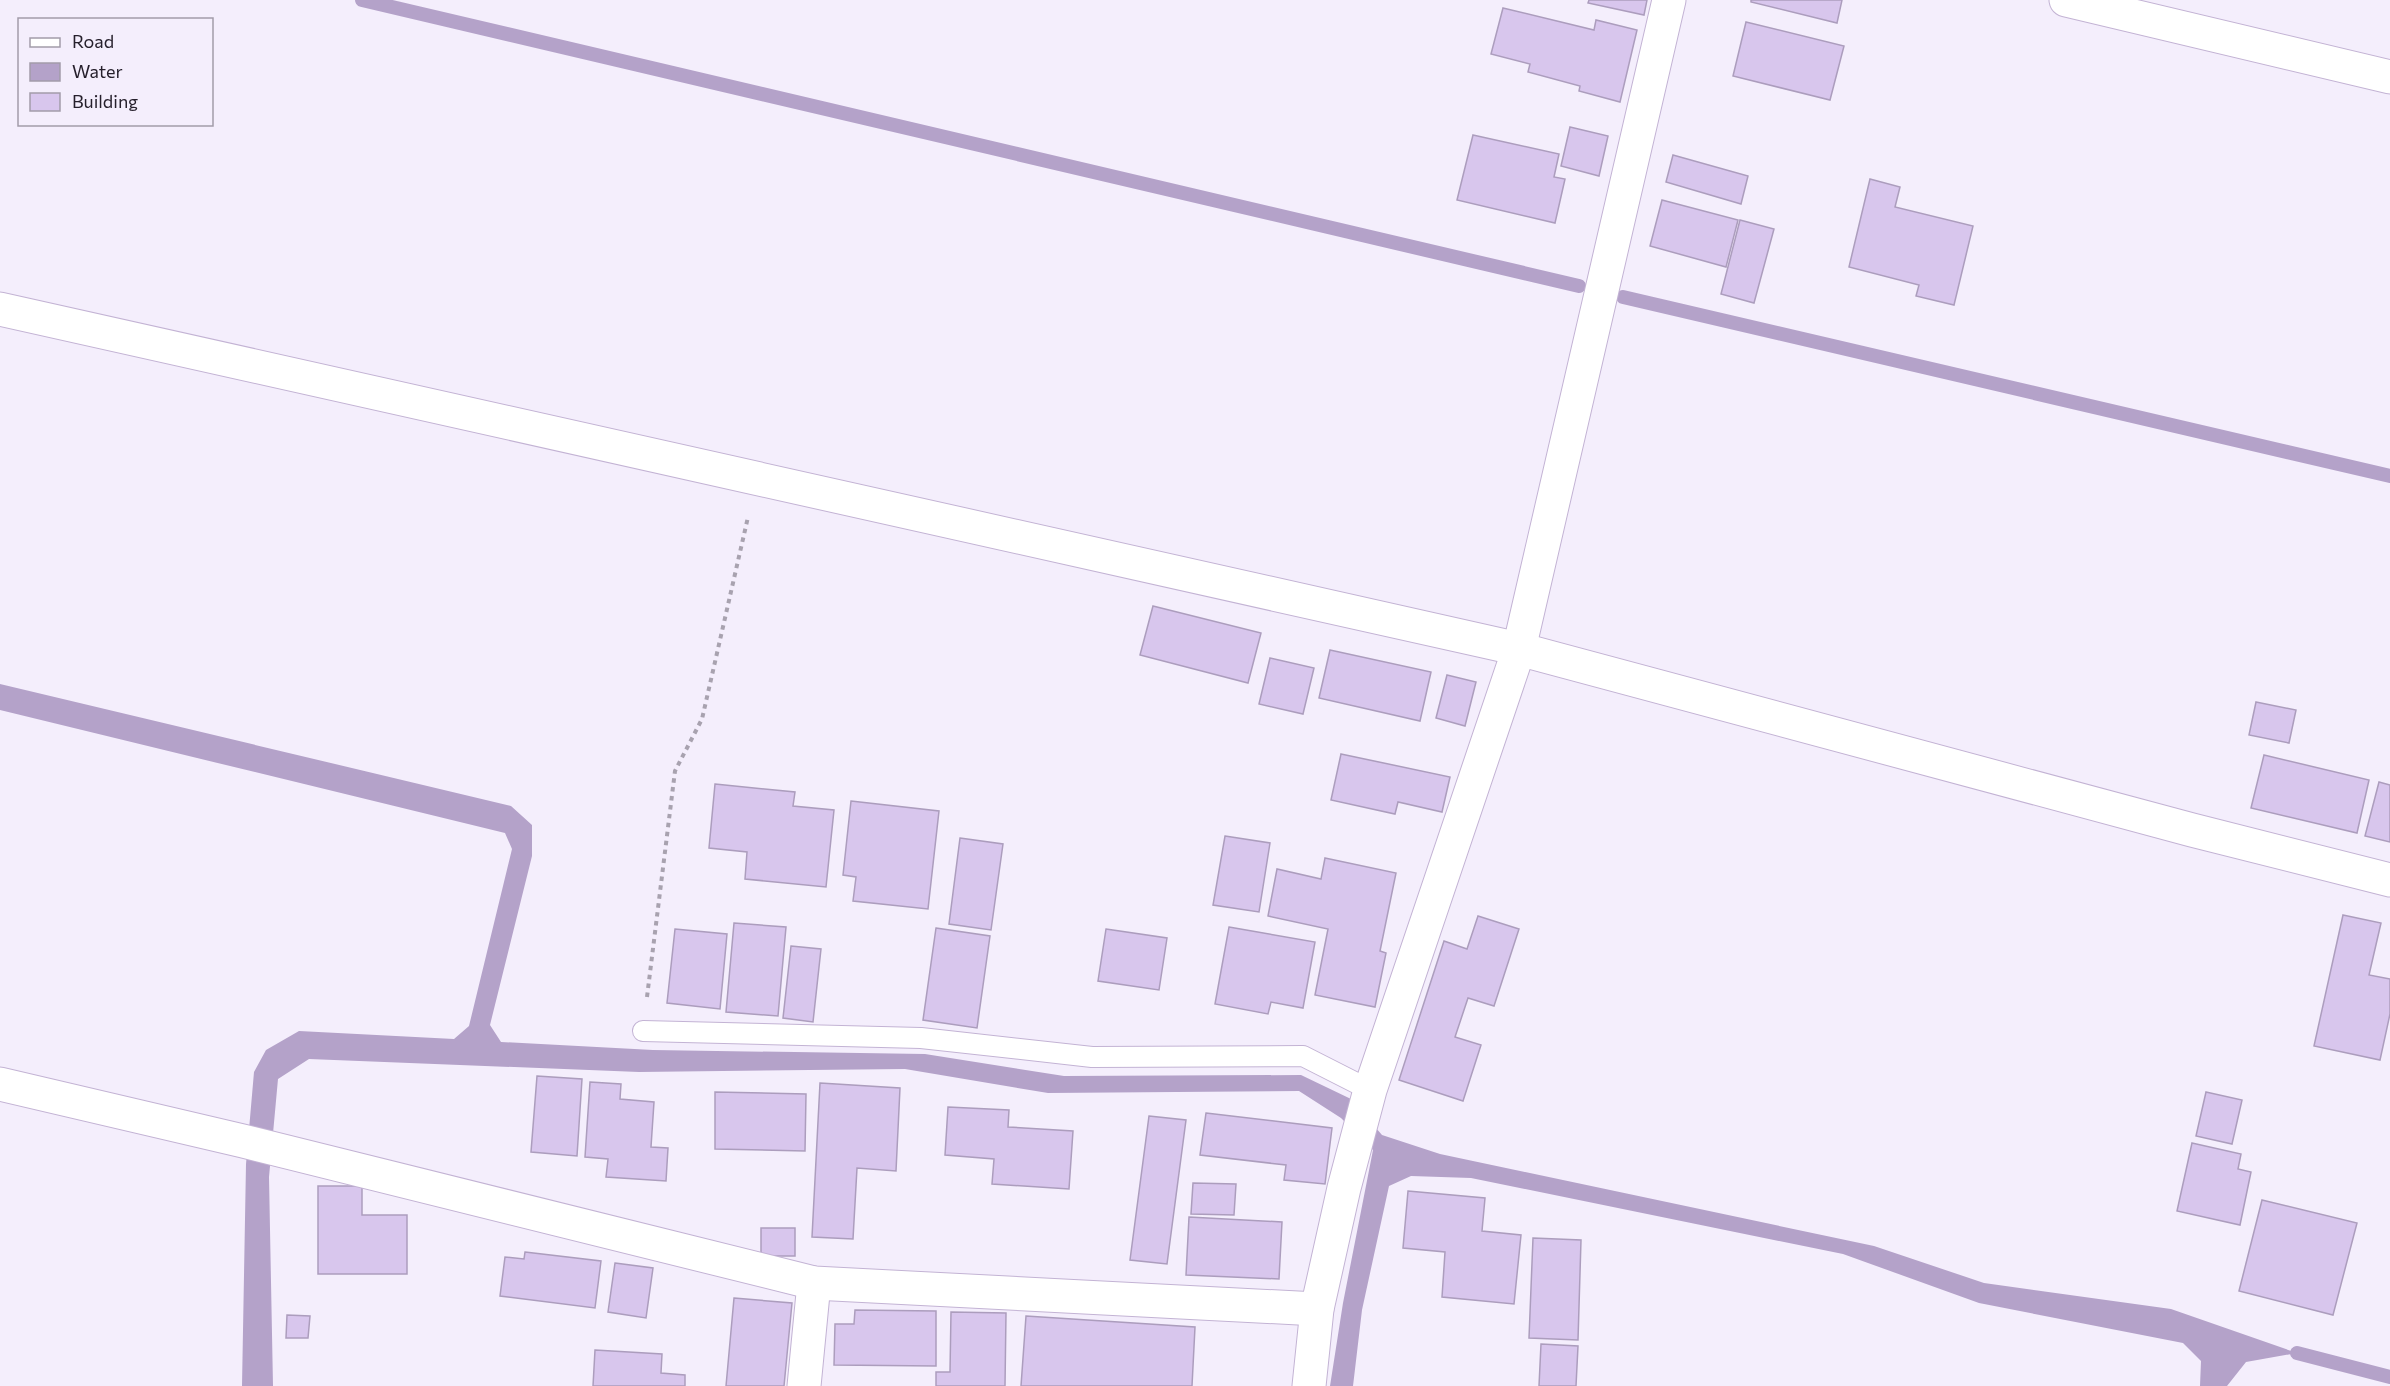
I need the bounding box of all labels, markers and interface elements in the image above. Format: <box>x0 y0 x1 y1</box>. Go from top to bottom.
legend <box>18 18 213 126</box>
text: Road <box>72 30 114 52</box>
text: Water <box>72 60 123 82</box>
text: Building <box>72 90 138 112</box>

